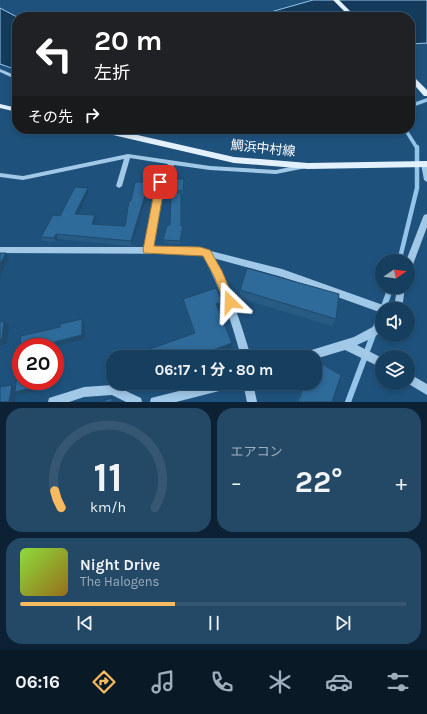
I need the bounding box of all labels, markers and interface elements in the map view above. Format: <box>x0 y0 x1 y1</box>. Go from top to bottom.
text: 20 m <box>94 24 162 57</box>
icon: left <box>28 28 80 80</box>
text: 左折 <box>94 62 130 84</box>
icon: right <box>81 104 103 126</box>
text: その先 <box>28 108 73 126</box>
street label: 鯛浜中村線 <box>230 137 296 159</box>
pin <box>143 165 177 199</box>
icon: arrive <box>149 171 171 193</box>
north arrow <box>375 254 415 294</box>
map controls <box>375 254 415 390</box>
position arrow <box>209 281 251 323</box>
button: sound <box>375 302 415 342</box>
speed limit sign: 20 <box>12 338 64 390</box>
button: layers <box>375 350 415 390</box>
text: 06:17 · 1 分 · 80 m <box>155 361 273 379</box>
text: エアコン <box>231 444 283 459</box>
text: 11 <box>93 453 123 501</box>
text: 22° <box>295 464 343 500</box>
text: − <box>231 470 242 496</box>
text: + <box>395 470 407 496</box>
text: km/h <box>90 499 126 516</box>
text: Night Drive <box>80 556 160 574</box>
text: The Halogens <box>80 574 159 589</box>
icon: previous <box>74 612 96 634</box>
icon: pause <box>203 612 225 634</box>
icon: next <box>332 612 354 634</box>
icon: directions <box>90 668 118 696</box>
icon: music <box>149 668 177 696</box>
icon: phone <box>208 668 236 696</box>
icon: climate <box>266 668 294 696</box>
icon: car <box>325 668 353 696</box>
icon: filters <box>384 668 412 696</box>
text: 06:16 <box>15 671 60 693</box>

